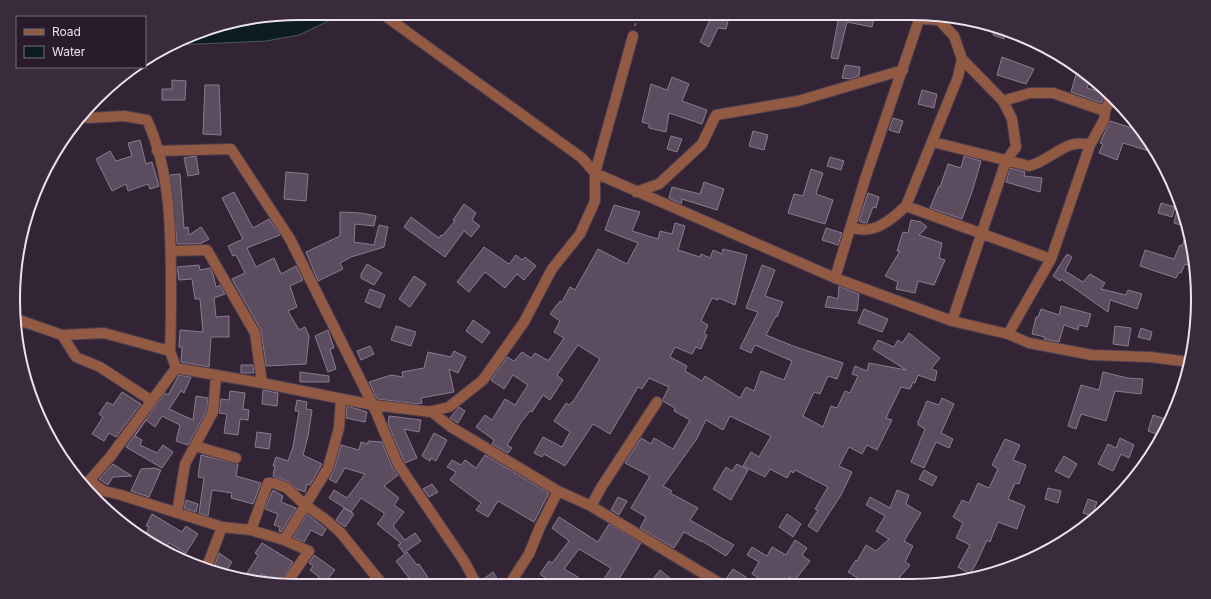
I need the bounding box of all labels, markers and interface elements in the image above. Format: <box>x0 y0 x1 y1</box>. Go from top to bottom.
legend <box>16 16 146 68</box>
text: Road <box>52 24 81 39</box>
text: Water <box>52 44 86 59</box>

